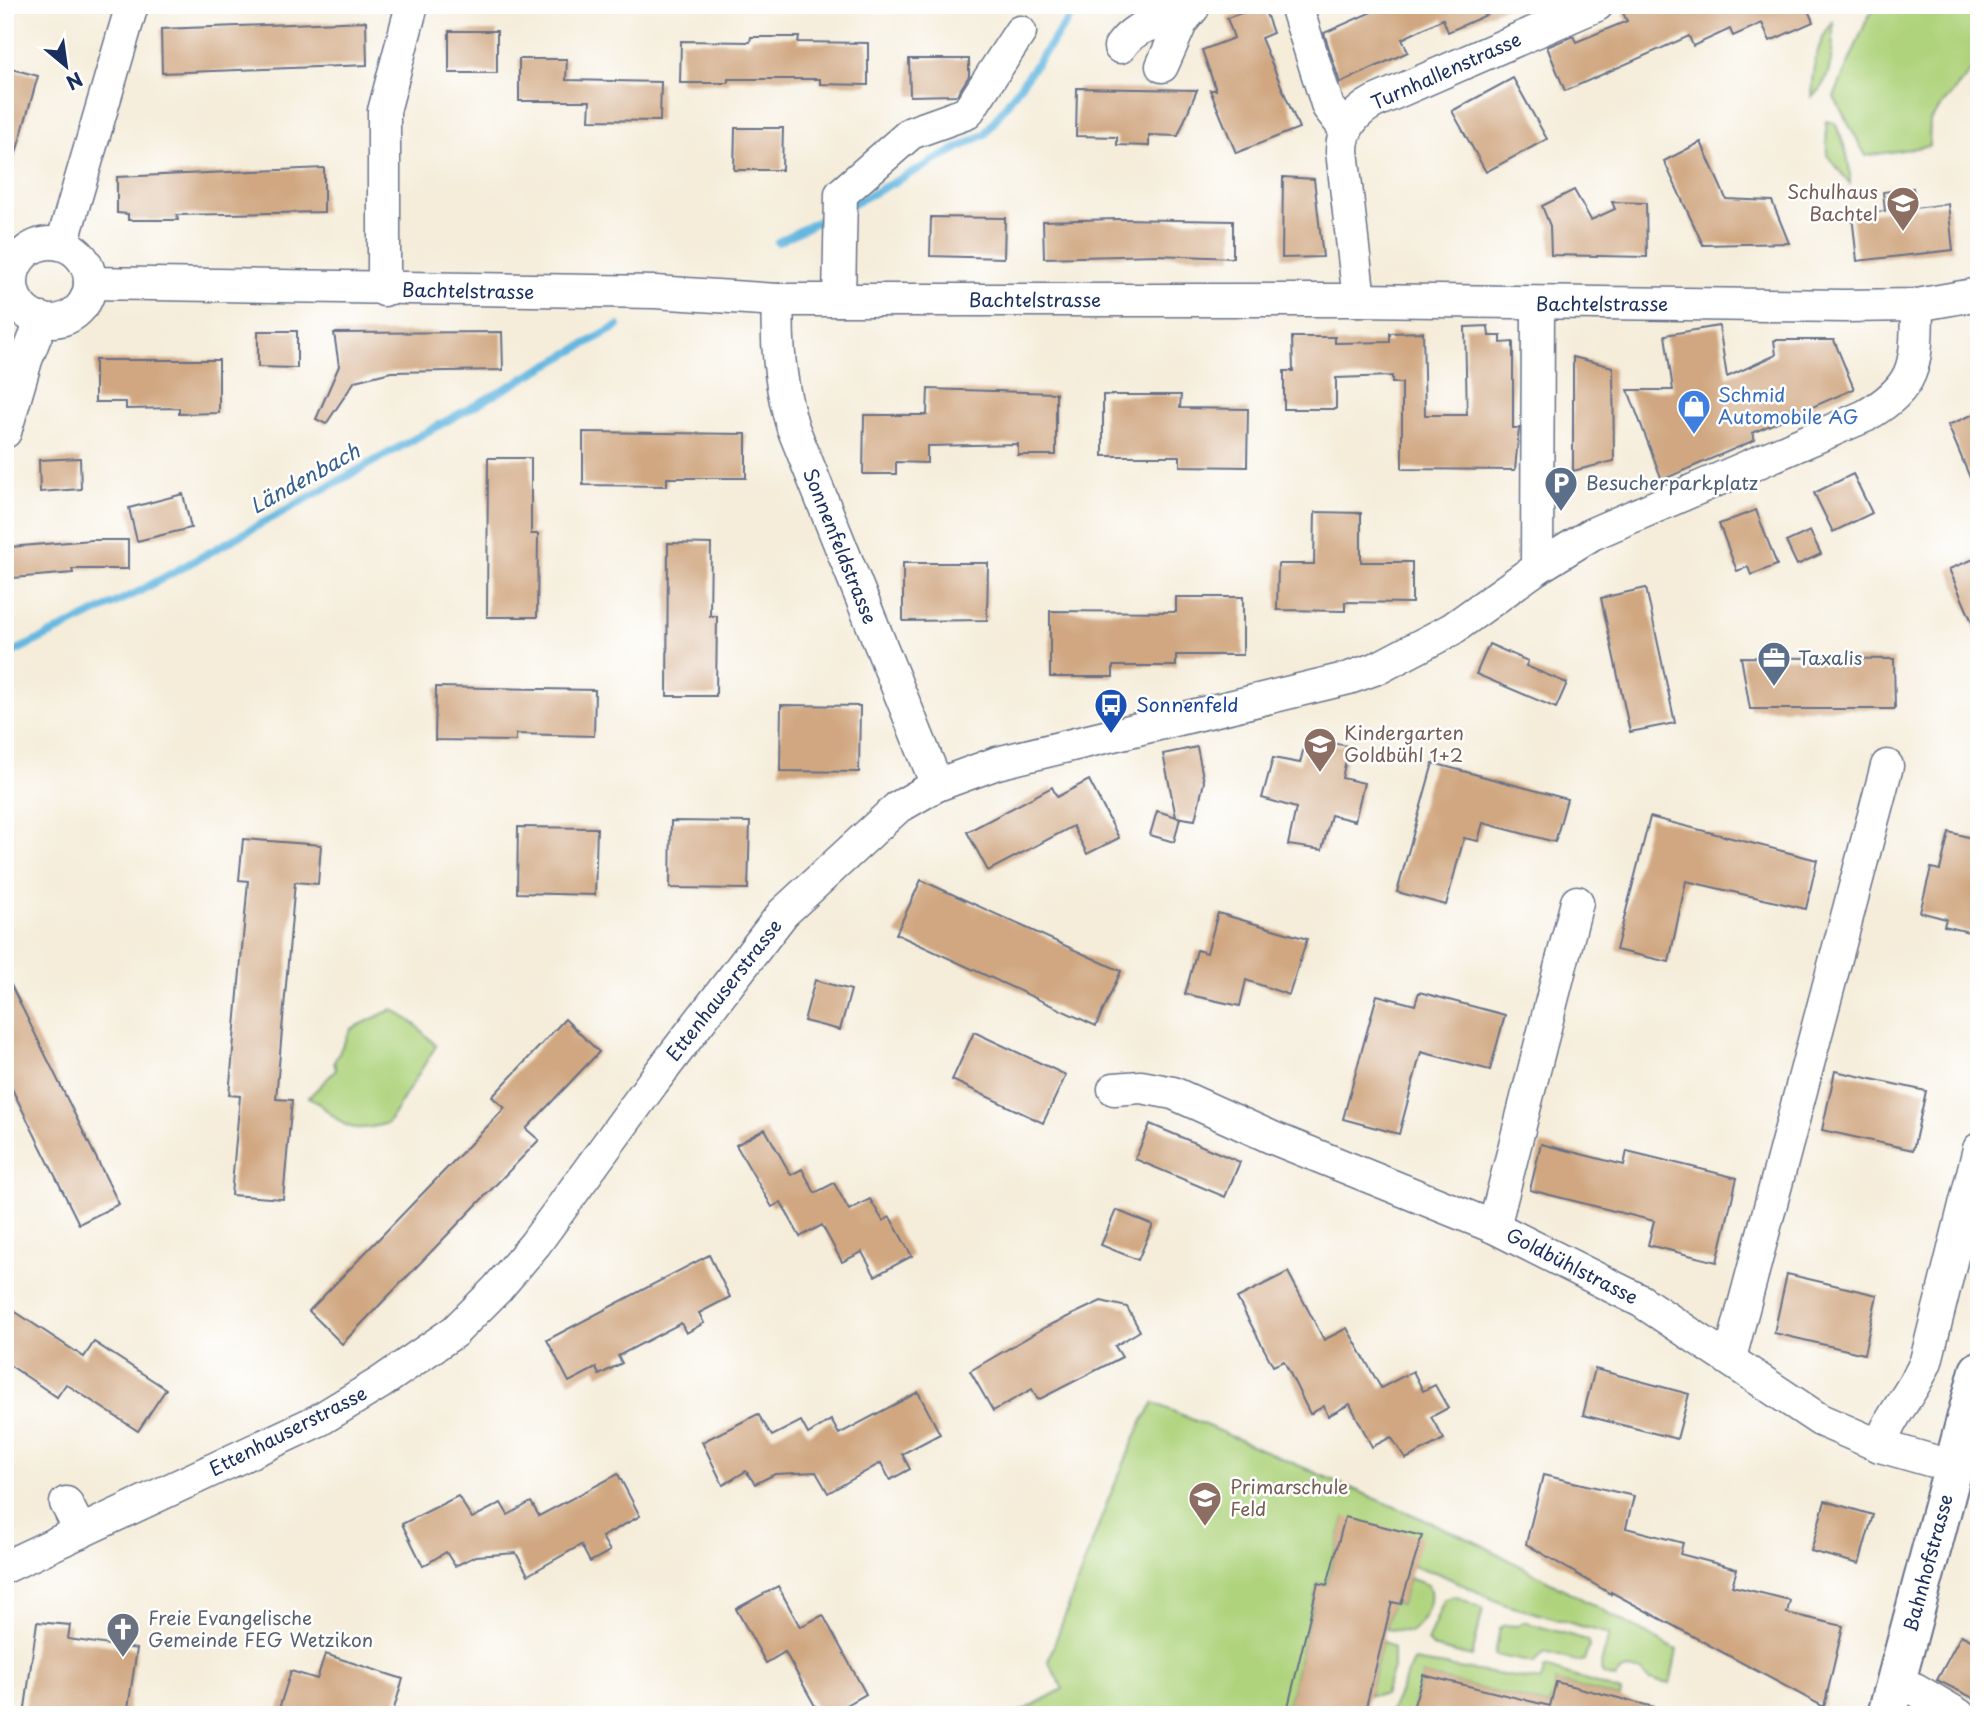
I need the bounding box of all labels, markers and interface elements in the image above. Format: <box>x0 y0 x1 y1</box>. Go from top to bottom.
street label: Turnhallenstrasse <box>1366 24 1525 116</box>
north arrow <box>32 32 102 102</box>
text: N <box>61 66 88 98</box>
place label: Schulhaus Bachtel <box>1787 177 1878 227</box>
school or university icon: Schulhaus Bachtel <box>1884 184 1922 233</box>
street label: Bachtelstrasse <box>402 275 534 305</box>
street label: Bachtelstrasse <box>969 285 1101 313</box>
street label: Bachtelstrasse <box>1536 289 1668 317</box>
place label: Schmid Automobile AG <box>1718 380 1858 430</box>
shop icon: Schmid Automobile AG <box>1675 387 1713 436</box>
water label: Ländenbach <box>243 434 365 521</box>
street label: Sonnenfeldstrasse <box>797 463 885 628</box>
parking icon: Besucherparkplatz <box>1542 464 1580 513</box>
place label: Besucherparkplatz <box>1586 468 1758 496</box>
office icon: Taxalis <box>1755 639 1793 688</box>
place label: Taxalis <box>1798 643 1862 671</box>
bus stop icon: Sonnenfeld <box>1092 686 1130 735</box>
place label: Sonnenfeld <box>1136 690 1238 718</box>
place label: Kindergarten Goldbühl 1+2 <box>1344 718 1464 768</box>
school or university icon: Kindergarten Goldbühl 1+2 <box>1301 725 1339 774</box>
street label: Ettenhauserstrasse <box>659 912 788 1066</box>
street label: Goldbühlstrasse <box>1502 1220 1643 1310</box>
street label: Ettenhauserstrasse <box>204 1378 371 1482</box>
place label: Primarschule Feld <box>1230 1472 1348 1522</box>
school or university icon: Primarschule Feld <box>1186 1479 1224 1528</box>
street label: Bahnhofstrasse <box>1895 1491 1959 1635</box>
place label: Freie Evangelische Gemeinde FEG Wetzikon <box>148 1603 373 1653</box>
church icon: Freie Evangelische Gemeinde FEG Wetzikon <box>104 1610 142 1659</box>

